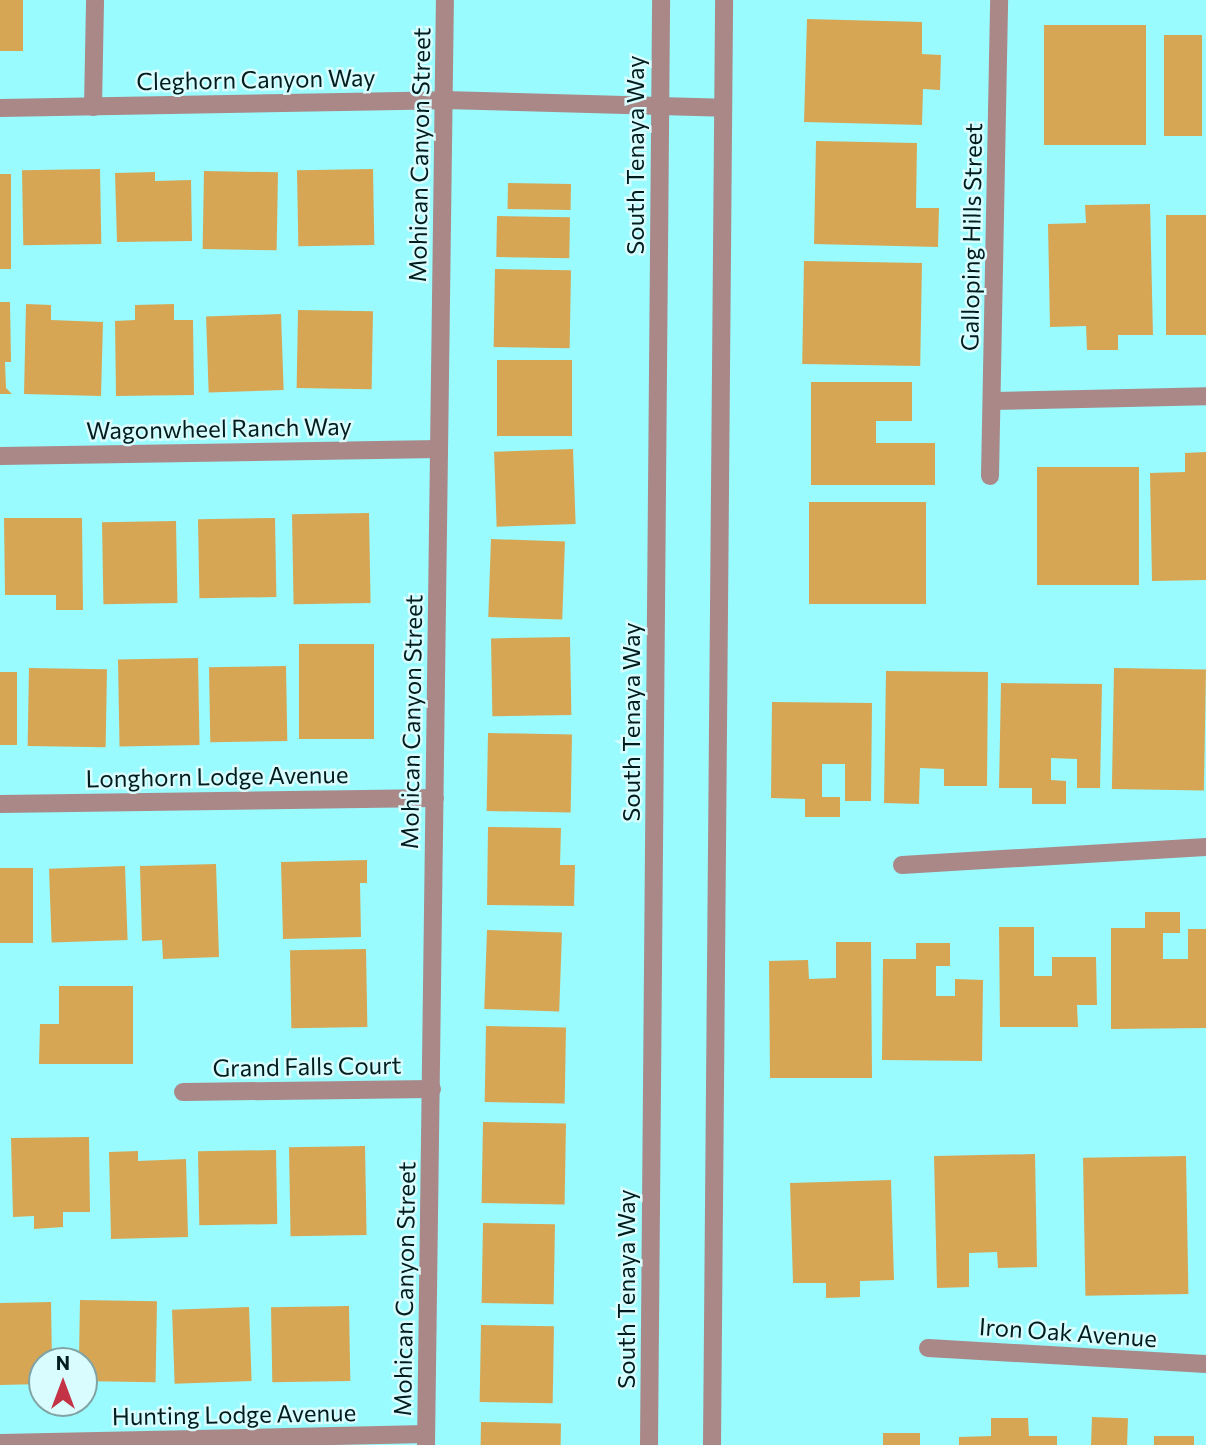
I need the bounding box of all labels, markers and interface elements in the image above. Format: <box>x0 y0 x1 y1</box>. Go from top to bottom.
street label: Mohican Canyon Street <box>402 27 436 283</box>
street label: South Tenaya Way <box>621 55 649 255</box>
street label: Cleghorn Canyon Way <box>136 63 376 95</box>
street label: Galloping Hills Street <box>955 123 987 351</box>
street label: Wagonwheel Ranch Way <box>86 411 352 445</box>
street label: Mohican Canyon Street <box>394 594 428 850</box>
street label: South Tenaya Way <box>617 622 645 822</box>
street label: Longhorn Lodge Avenue <box>85 759 349 793</box>
street label: Grand Falls Court <box>212 1050 402 1082</box>
street label: Mohican Canyon Street <box>387 1161 421 1417</box>
street label: South Tenaya Way <box>612 1189 640 1389</box>
street label: Iron Oak Avenue <box>978 1311 1158 1353</box>
north arrow <box>28 1347 98 1417</box>
text: N <box>56 1351 70 1374</box>
street label: Hunting Lodge Avenue <box>112 1397 356 1431</box>

